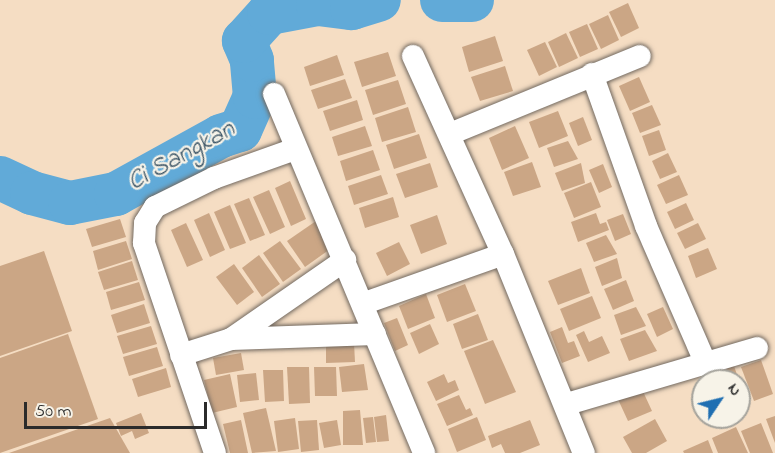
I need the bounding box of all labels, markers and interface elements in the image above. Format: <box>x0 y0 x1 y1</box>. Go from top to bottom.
water label: Ci Sangkan <box>123 115 241 199</box>
north arrow <box>691 369 751 429</box>
text: N <box>721 379 747 401</box>
scale bar <box>27 390 210 428</box>
text: 50 m <box>35 399 72 425</box>

